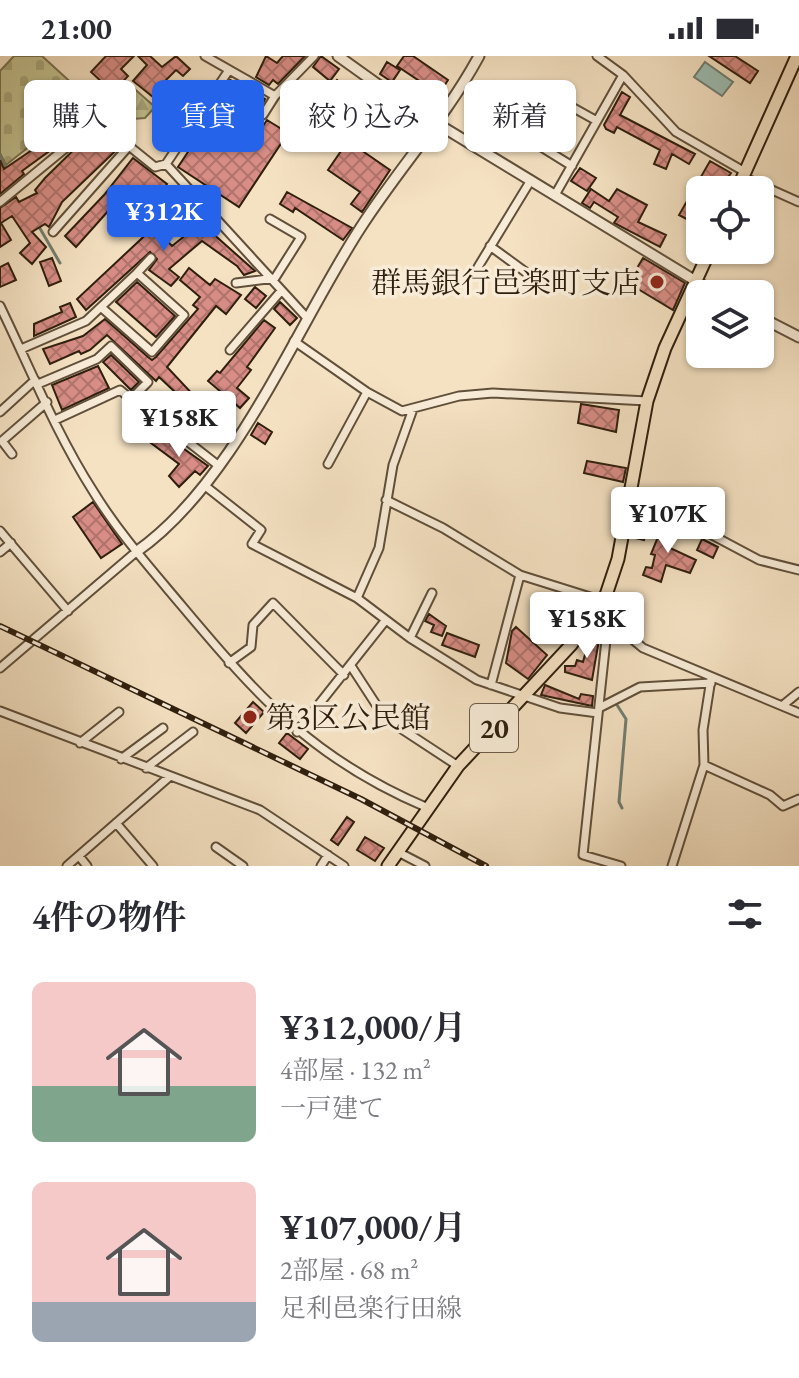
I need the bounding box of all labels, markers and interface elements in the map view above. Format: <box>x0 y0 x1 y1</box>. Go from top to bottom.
text: 21:00 <box>40 9 112 48</box>
chip: 購入 <box>24 80 136 152</box>
chip: 賃貸 <box>152 80 264 152</box>
chip: 絞り込み <box>280 80 448 152</box>
chip: 新着 <box>464 80 576 152</box>
map controls <box>686 176 774 368</box>
button: locate <box>686 176 774 264</box>
pin: ¥312K <box>108 185 220 253</box>
text: ¥312K <box>125 194 203 228</box>
place label: 群馬銀行邑楽町支店 <box>371 263 641 302</box>
marker: 群馬銀行邑楽町支店 <box>648 273 666 291</box>
button: layers <box>686 280 774 368</box>
pin: ¥158K <box>123 391 235 459</box>
text: ¥158K <box>140 400 218 434</box>
pin: ¥107K <box>612 487 724 555</box>
text: ¥107K <box>629 496 707 530</box>
pin: ¥158K <box>531 592 643 660</box>
text: ¥158K <box>548 601 626 635</box>
place label: 第3区公民館 <box>266 698 430 737</box>
road number: 20 <box>470 704 518 752</box>
marker: 第3区公民館 <box>241 708 259 726</box>
icon: filters <box>723 892 767 936</box>
text: 4件の物件 <box>32 895 186 939</box>
text: ¥312,000/月 <box>280 1005 466 1049</box>
icon: home <box>96 1014 192 1110</box>
text: 4部屋 · 132 m² <box>280 1053 431 1087</box>
text: 一戸建て <box>280 1091 384 1125</box>
text: ¥107,000/月 <box>280 1205 466 1249</box>
icon: home <box>96 1214 192 1310</box>
text: 2部屋 · 68 m² <box>280 1253 418 1287</box>
text: 足利邑楽行田線 <box>280 1291 462 1325</box>

